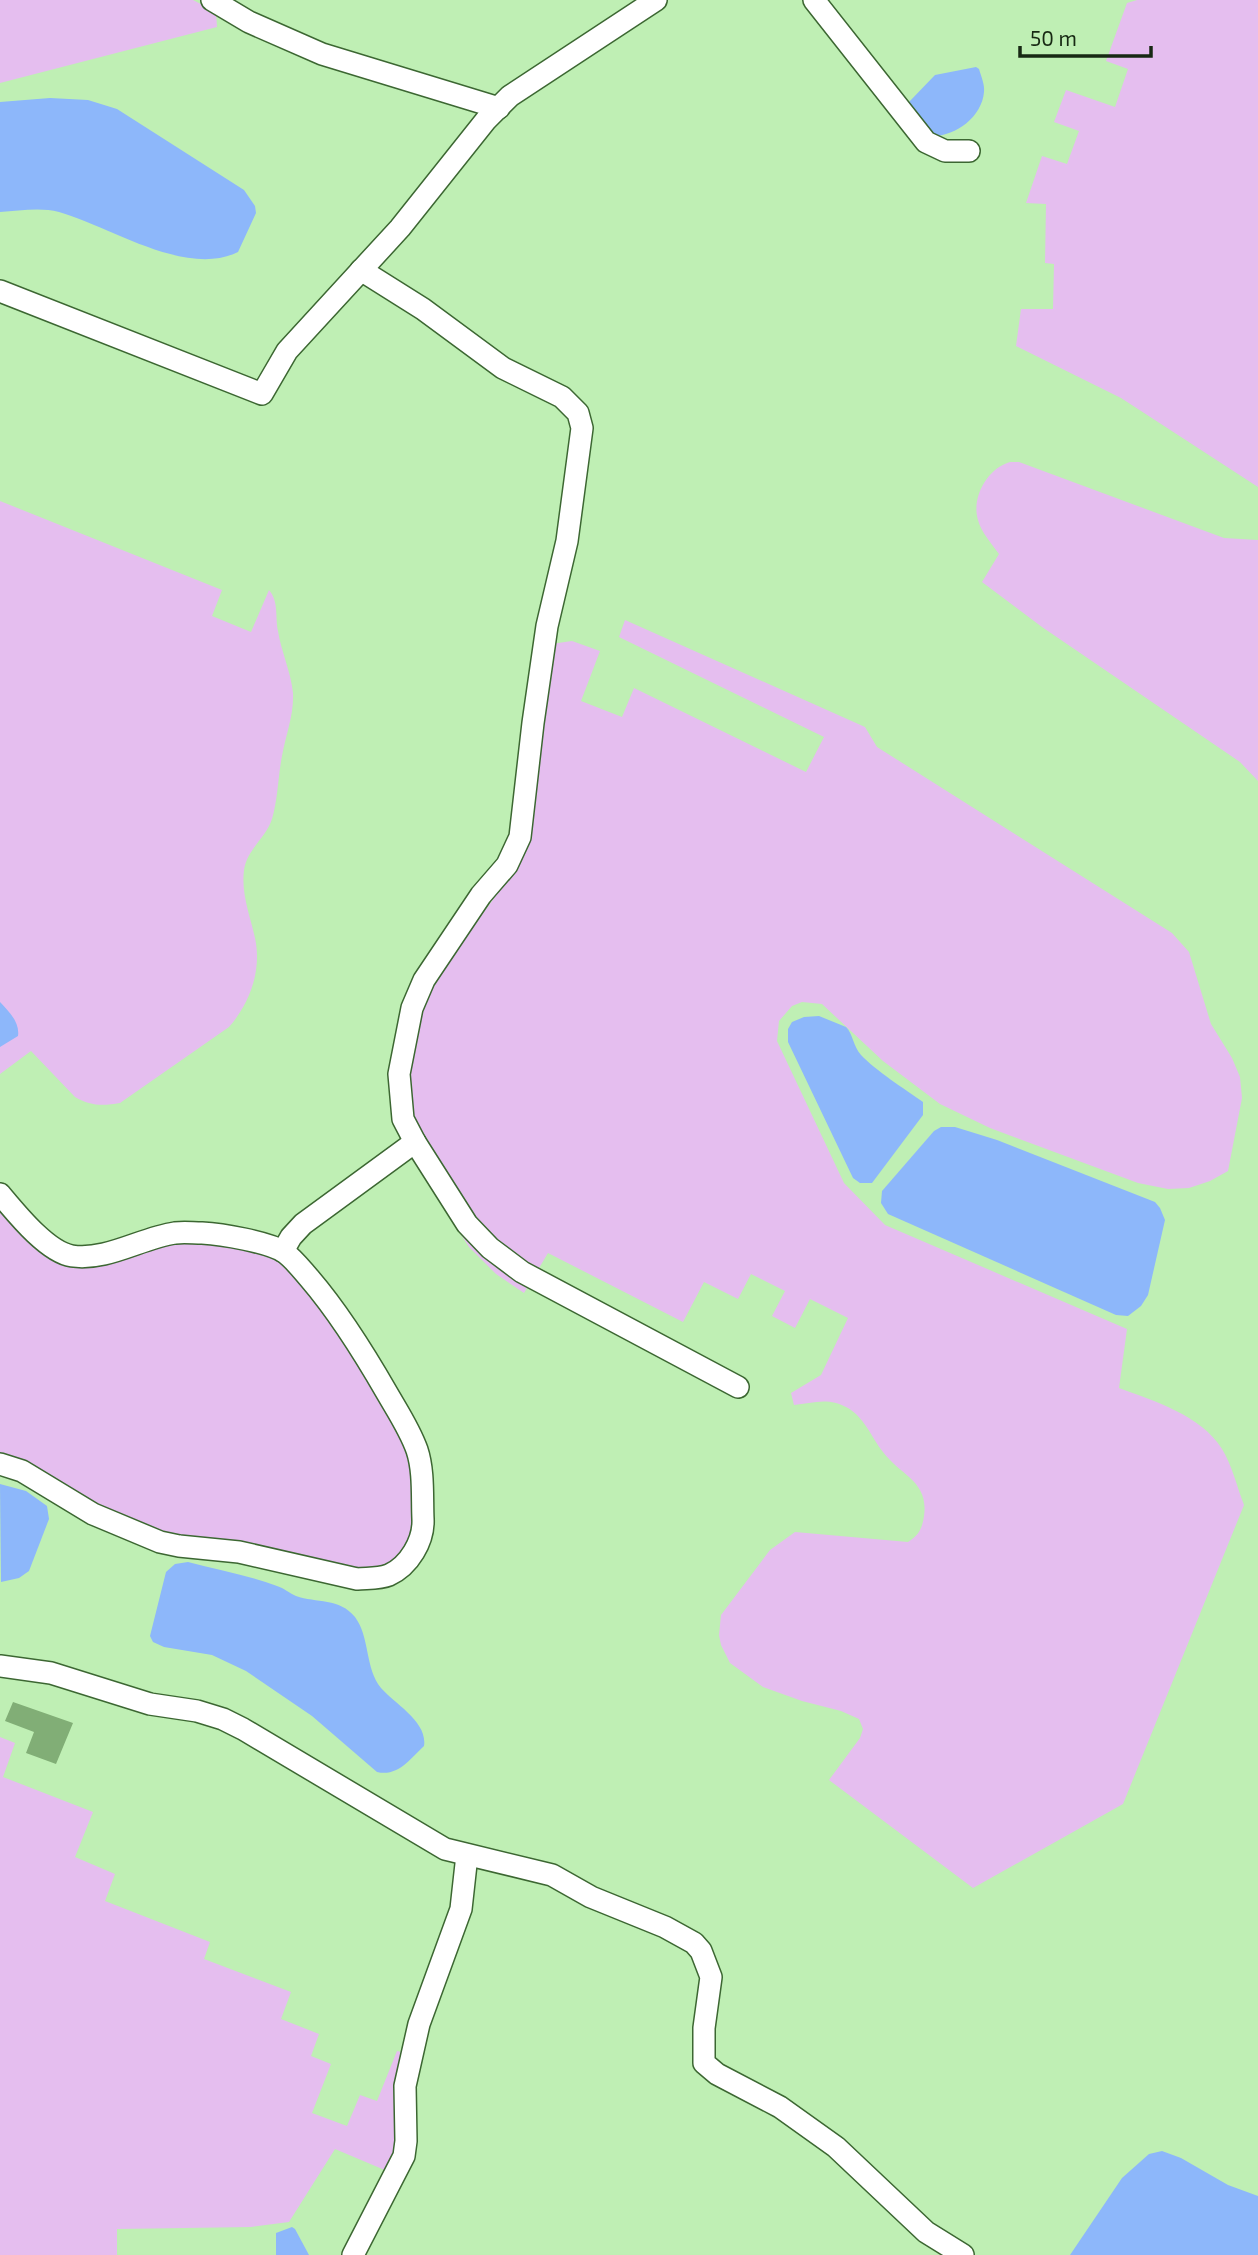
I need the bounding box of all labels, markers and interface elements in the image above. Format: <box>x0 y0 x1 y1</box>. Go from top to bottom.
scale bar <box>1020 14 1151 58</box>
text: 50 m <box>1030 25 1077 50</box>

